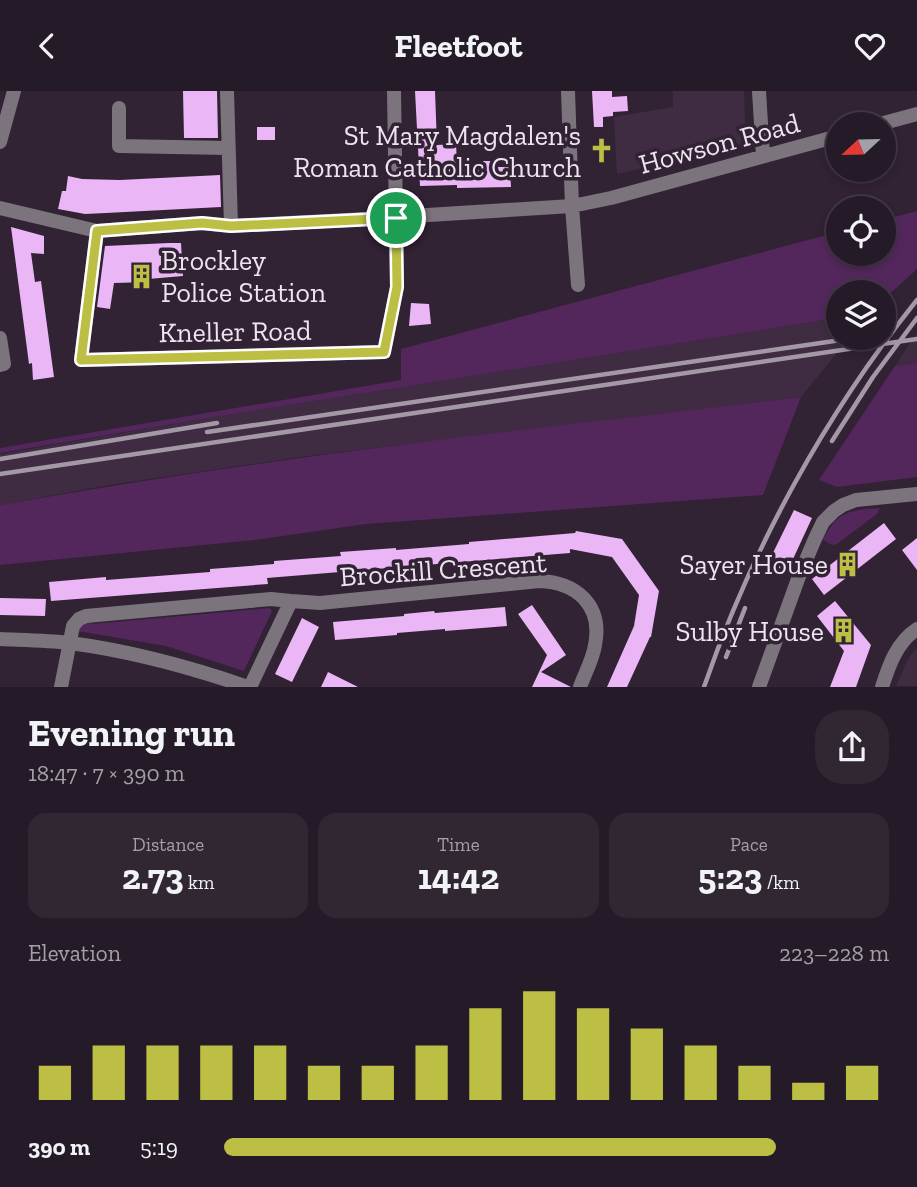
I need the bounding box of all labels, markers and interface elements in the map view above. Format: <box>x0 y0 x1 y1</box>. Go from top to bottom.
icon: back <box>28 27 66 65</box>
text: Fleetfoot <box>395 27 522 65</box>
icon: heart <box>851 27 889 65</box>
street label: Howson Road <box>635 106 803 181</box>
north arrow <box>826 112 896 182</box>
map controls <box>826 112 896 350</box>
place label: St Mary Magdalen's Roman Catholic Church <box>293 119 581 184</box>
church icon: St Mary Magdalen's Roman Catholic Church <box>587 137 615 165</box>
pin <box>366 188 426 248</box>
button: locate <box>826 196 896 266</box>
icon: arrive <box>377 199 415 237</box>
place label: Brockley Police Station <box>161 244 326 309</box>
building icon: Brockley Police Station <box>127 262 155 290</box>
button: layers <box>826 280 896 350</box>
street label: Kneller Road <box>158 314 312 349</box>
street label: Brockill Crescent <box>338 546 548 593</box>
place label: Sayer House <box>679 548 828 581</box>
building icon: Sayer House <box>834 550 862 578</box>
place label: Sulby House <box>675 615 824 648</box>
building icon: Sulby House <box>830 617 858 645</box>
text: Evening run <box>28 710 235 756</box>
button: share <box>815 710 889 784</box>
text: 18:47 · 7 × 390 m <box>28 759 185 787</box>
text: Distance <box>132 833 204 856</box>
text: Time <box>437 833 480 856</box>
text: Pace <box>730 833 768 856</box>
text: 2.73 <box>122 856 184 898</box>
text: 14:42 <box>418 856 499 898</box>
text: 5:23 <box>698 856 763 898</box>
text: km <box>184 871 214 894</box>
text: /km <box>763 871 800 894</box>
text: Elevation <box>28 939 121 967</box>
text: 223–228 m <box>779 939 889 967</box>
text: 390 m <box>28 1133 90 1161</box>
text: 5:19 <box>140 1133 178 1161</box>

